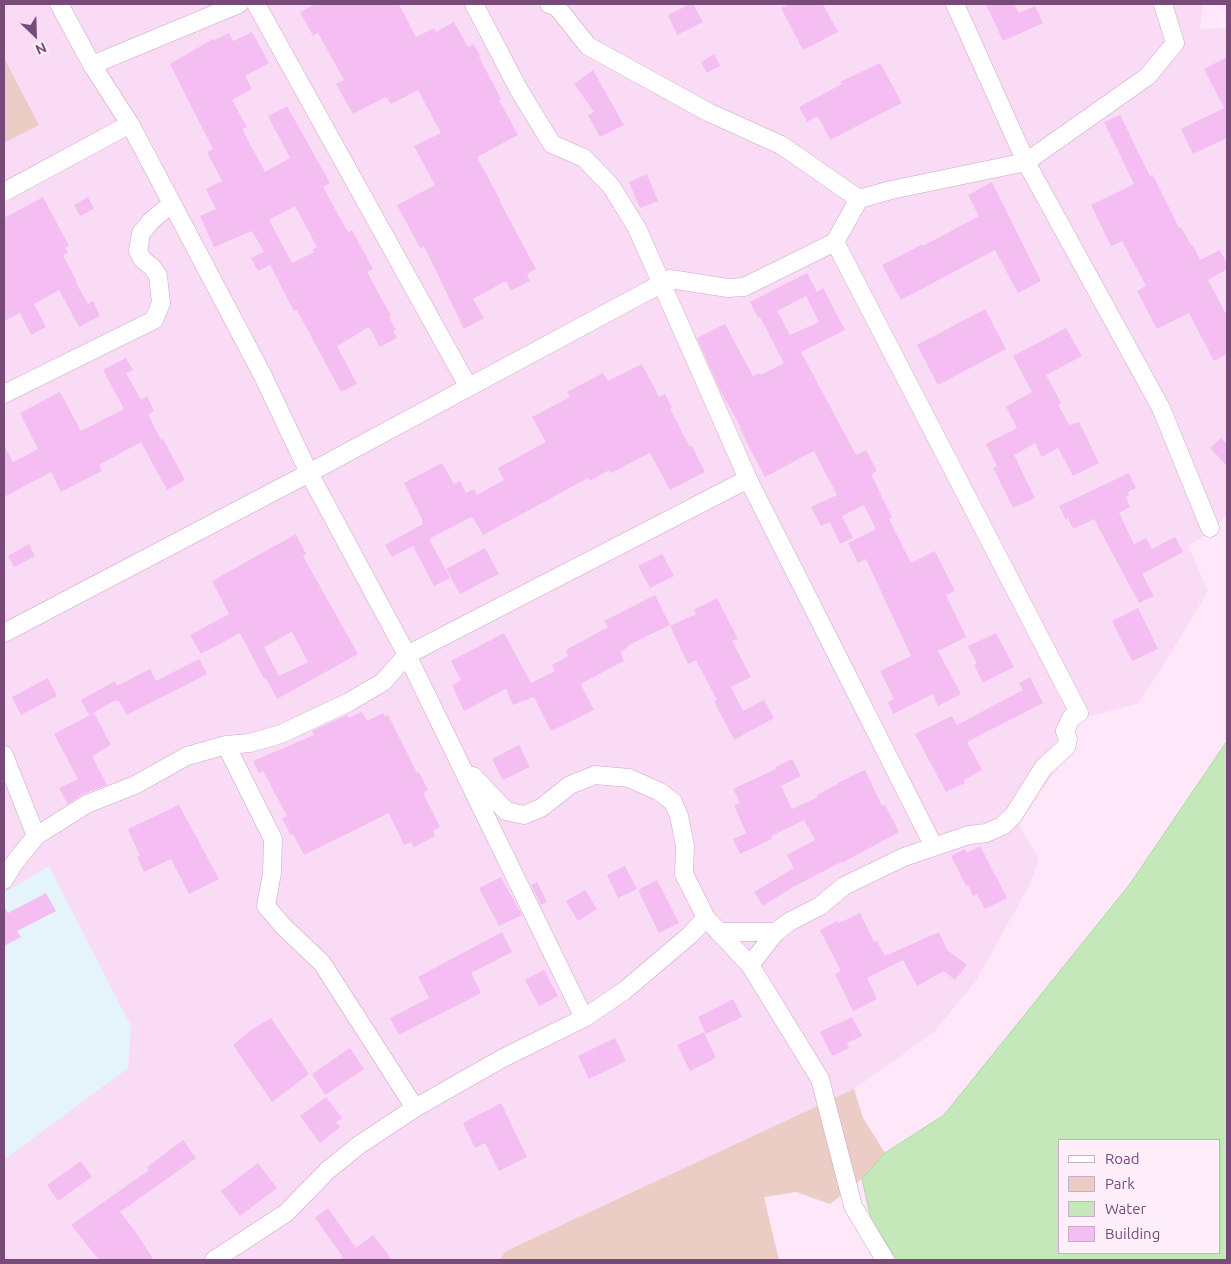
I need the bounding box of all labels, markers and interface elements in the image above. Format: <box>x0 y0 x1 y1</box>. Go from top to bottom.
north arrow <box>10 10 60 60</box>
text: N <box>33 39 49 58</box>
legend <box>1058 1139 1221 1254</box>
text: Road <box>1105 1150 1140 1167</box>
text: Park <box>1105 1175 1135 1192</box>
text: Water <box>1105 1200 1146 1217</box>
text: Building <box>1105 1225 1160 1242</box>

